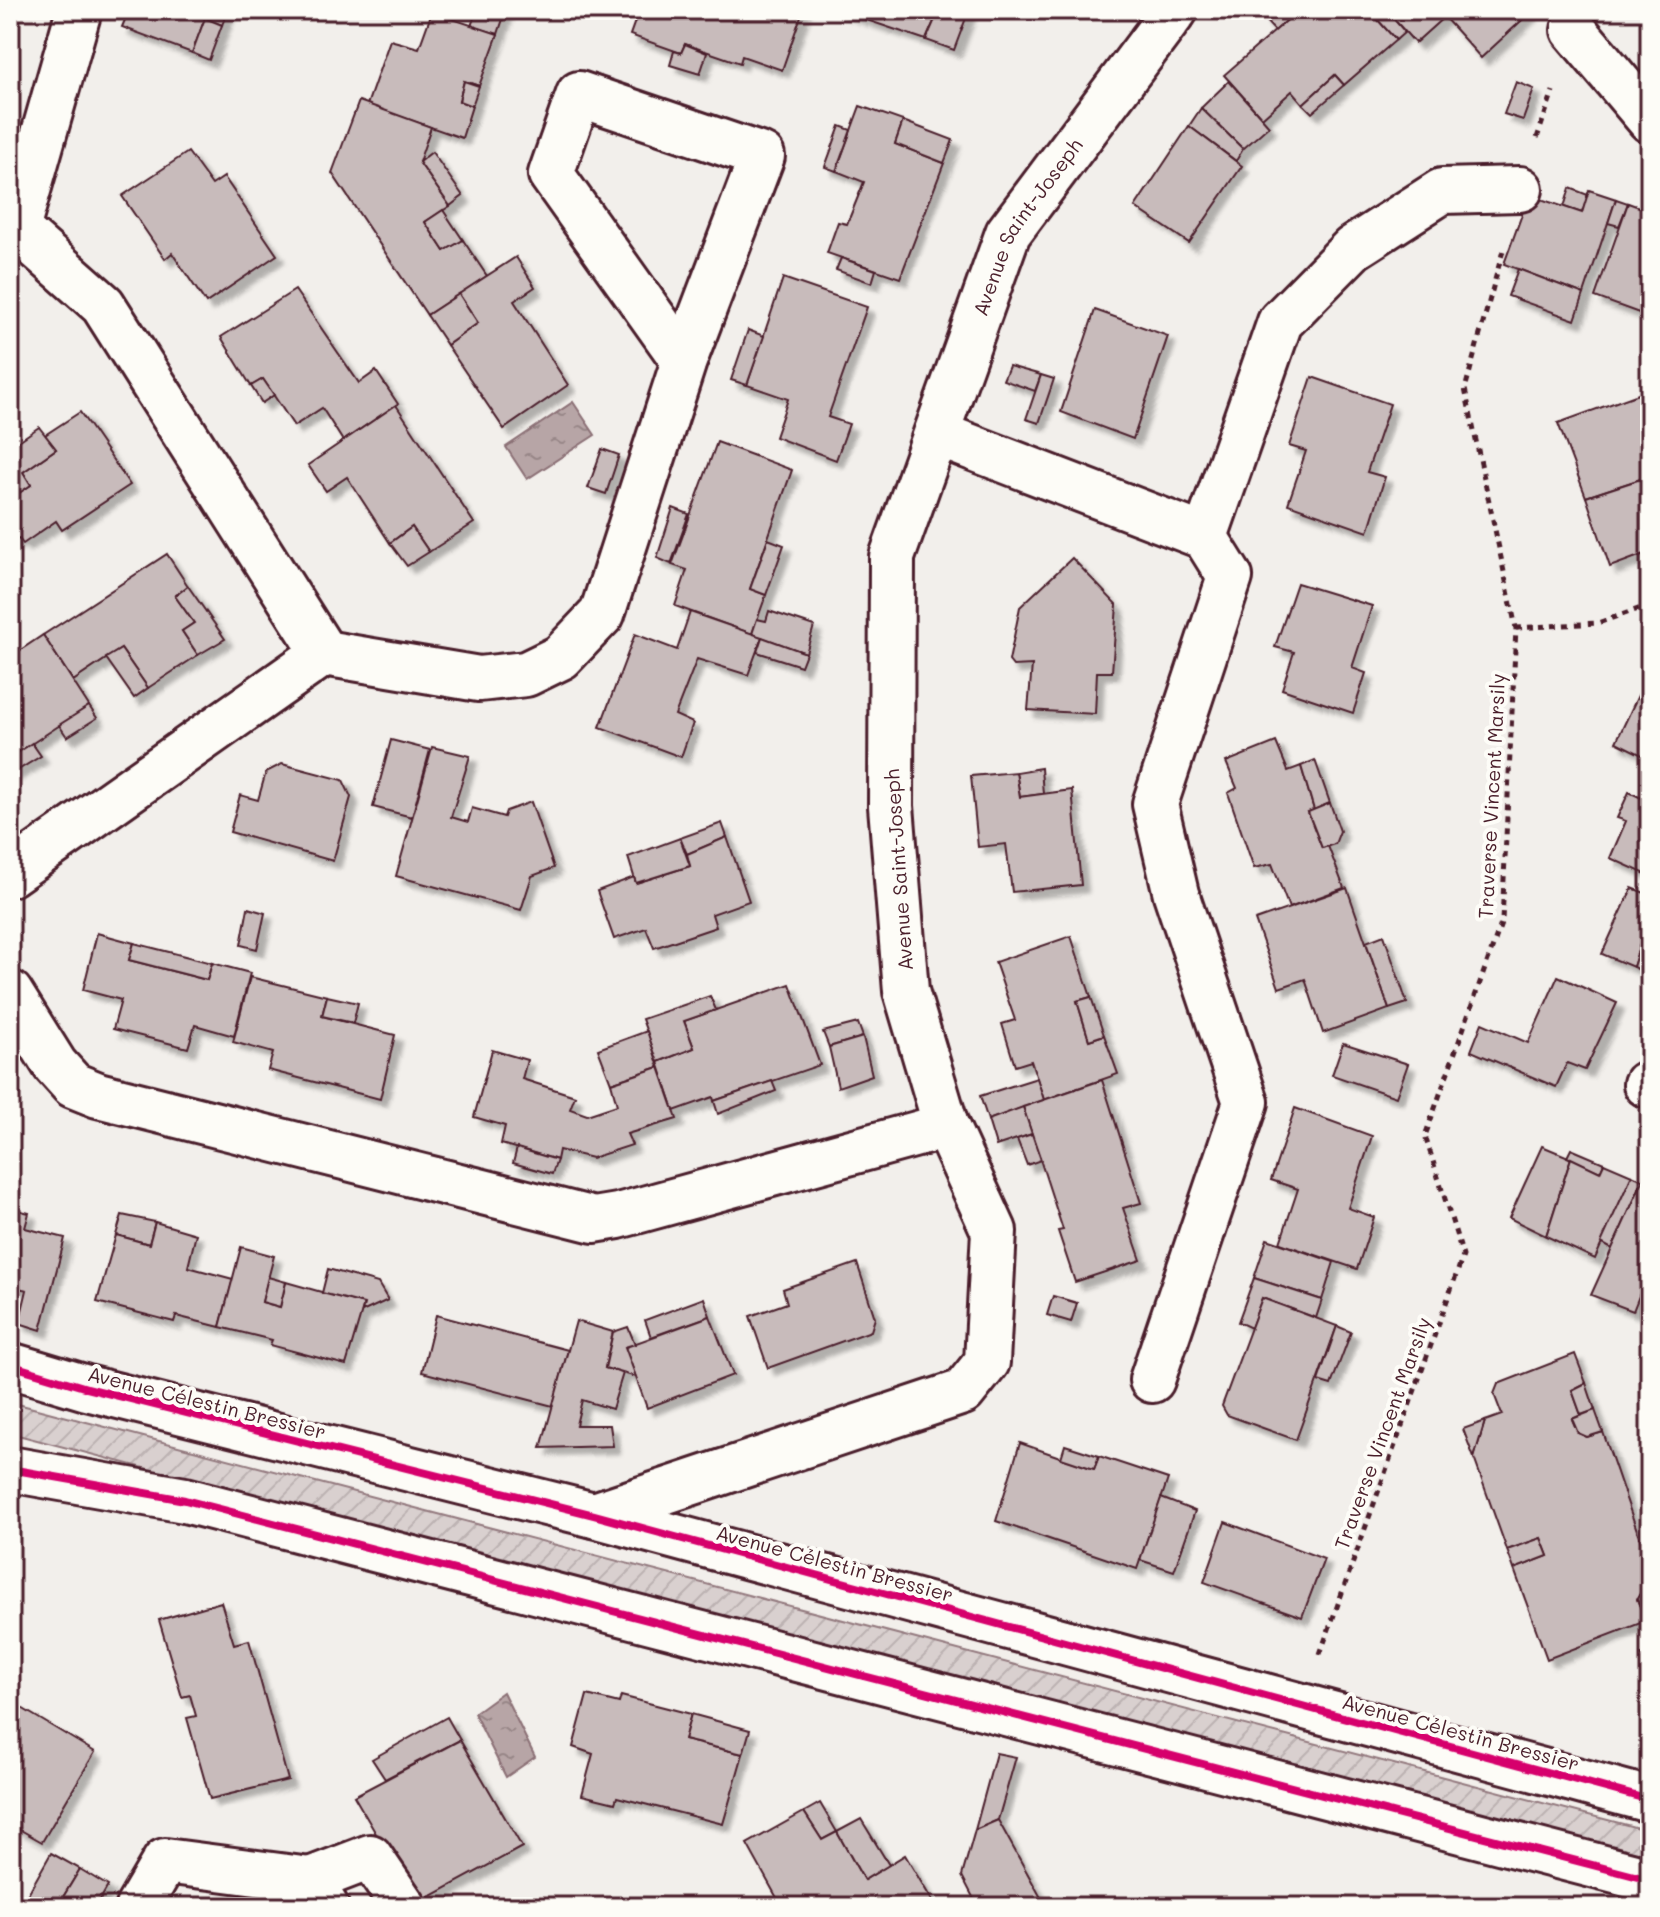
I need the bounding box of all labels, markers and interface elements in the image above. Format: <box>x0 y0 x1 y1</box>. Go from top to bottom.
street label: Avenue Saint-Joseph <box>966 133 1088 319</box>
street label: Traverse Vincent Marsily <box>1472 673 1510 919</box>
street label: Avenue Saint-Joseph <box>878 768 918 972</box>
street label: Traverse Vincent Marsily <box>1328 1313 1436 1553</box>
street label: Avenue Célestin Bressier <box>85 1360 329 1444</box>
street label: Avenue Célestin Bressier <box>713 1519 957 1607</box>
street label: Avenue Célestin Bressier <box>1339 1688 1583 1776</box>

